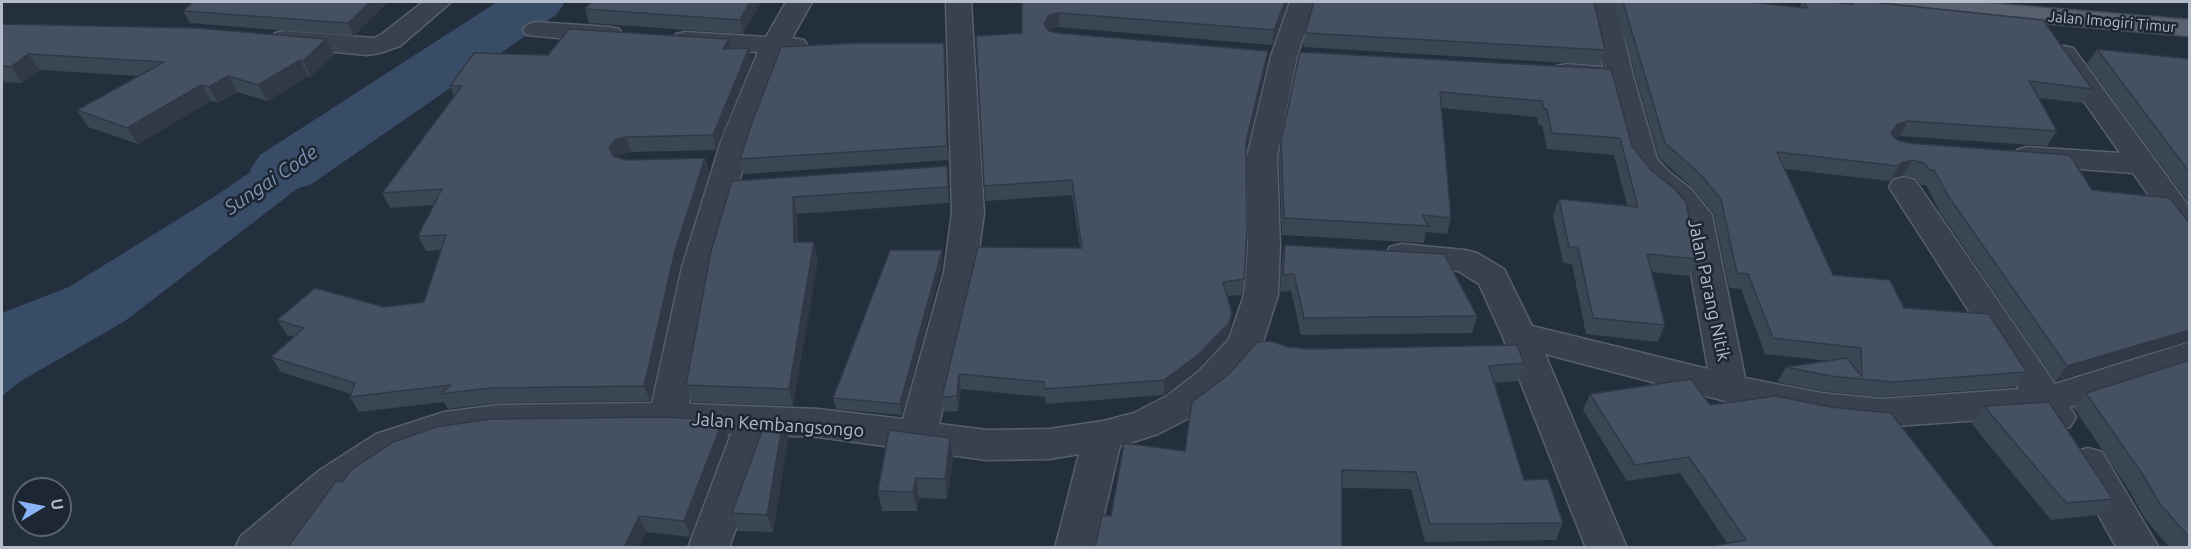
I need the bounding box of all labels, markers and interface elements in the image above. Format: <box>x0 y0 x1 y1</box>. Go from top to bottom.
street label: Jalan Imogiri Timur <box>2047 7 2177 37</box>
water label: Sungai Code <box>220 140 322 220</box>
street label: Jalan Parang Nitik <box>1683 217 1735 363</box>
street label: Jalan Kembangsongo <box>691 408 865 442</box>
north arrow <box>12 477 72 537</box>
text: U <box>48 497 68 511</box>

